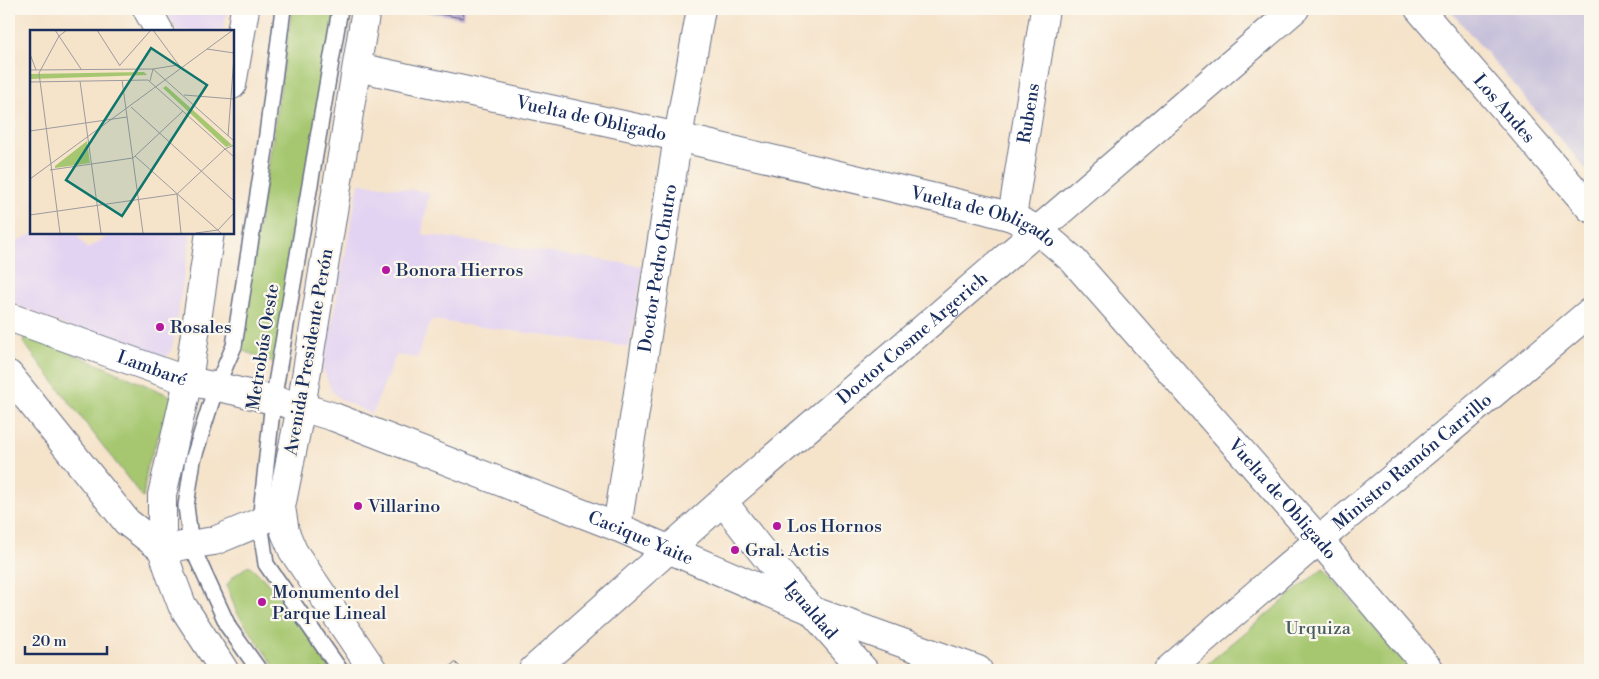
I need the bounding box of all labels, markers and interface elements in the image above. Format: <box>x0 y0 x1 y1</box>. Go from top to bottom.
inset map <box>30 30 234 234</box>
street label: Los Andes <box>1468 69 1541 148</box>
street label: Rubens <box>1012 81 1045 145</box>
street label: Vuelta de Obligado <box>513 90 669 146</box>
street label: Vuelta de Obligado <box>908 181 1061 252</box>
street label: Doctor Pedro Chutro <box>633 182 682 354</box>
street label: Avenida Presidente Perón <box>279 247 339 458</box>
place label: Bonora Hierros <box>395 259 523 282</box>
marker: Bonora Hierros <box>380 264 392 276</box>
street label: Doctor Cosme Argerich <box>832 267 993 409</box>
street label: Metrobús Oeste <box>242 282 284 412</box>
place label: Rosales <box>170 316 232 339</box>
marker: Rosales <box>154 321 166 333</box>
street label: Lambaré <box>114 345 190 391</box>
street label: Ministro Ramón Carrillo <box>1328 388 1497 535</box>
street label: Vuelta de Obligado <box>1223 433 1342 564</box>
place label: Villarino <box>367 495 440 518</box>
marker: Villarino <box>352 500 364 512</box>
street label: Cacique Yaite <box>585 505 697 570</box>
place label: Los Hornos <box>787 515 882 538</box>
marker: Los Hornos <box>771 520 783 532</box>
place label: Gral. Actis <box>745 539 829 562</box>
marker: Gral. Actis <box>729 544 741 556</box>
street label: Igualdad <box>779 576 843 645</box>
place label: Monumento del Parque Lineal <box>272 581 400 625</box>
marker: Monumento del Parque Lineal <box>256 596 268 608</box>
park label: Urquiza <box>1285 617 1352 640</box>
scale bar <box>25 624 108 656</box>
text: 20 m <box>32 632 67 651</box>

